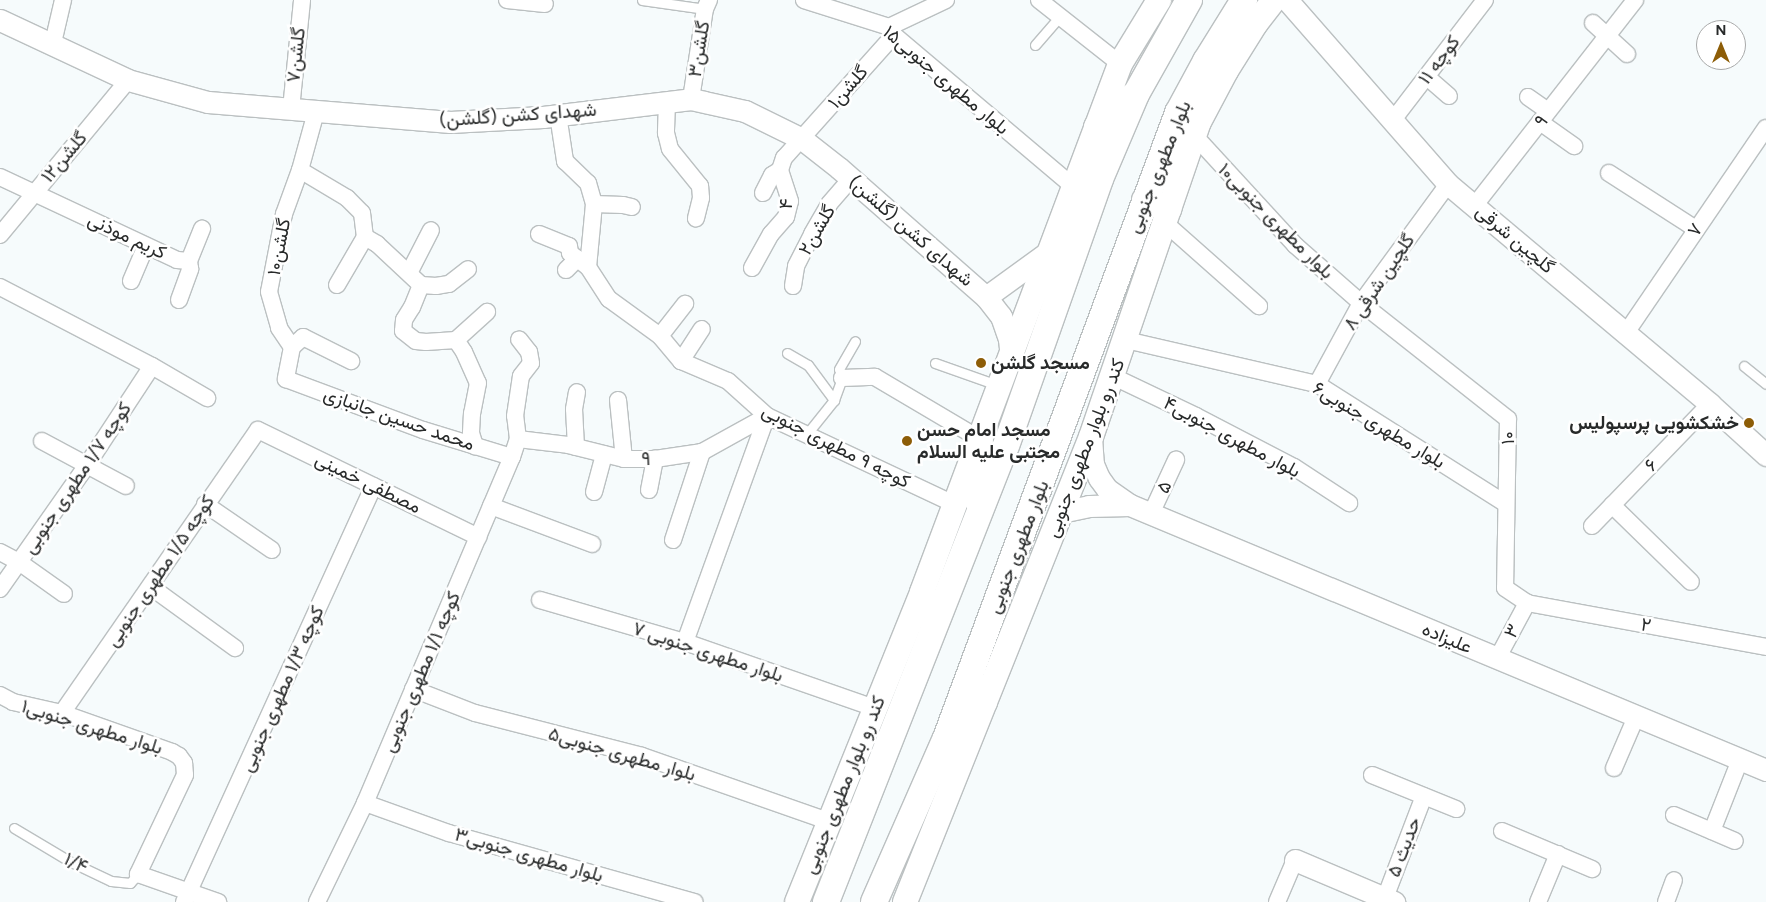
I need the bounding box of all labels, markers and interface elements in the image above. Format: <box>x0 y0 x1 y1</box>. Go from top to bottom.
street label: گلشن۳ <box>683 19 715 79</box>
north arrow <box>1696 20 1746 70</box>
street label: بلوار مطهری جنوبی۱۵ <box>878 21 1014 139</box>
text: N <box>1716 22 1726 39</box>
street label: گلشن۷ <box>282 26 310 84</box>
street label: کوچه ۱۱ <box>1413 31 1465 89</box>
street label: گلشن۱ <box>823 61 873 113</box>
street label: بلوار مطهری جنوبی <box>1122 97 1196 237</box>
street label: شهدای کشن (گلشن) <box>439 98 597 132</box>
street label: ۹ <box>1529 110 1553 132</box>
street label: گلشن۱۲ <box>36 127 92 187</box>
street label: بلوار مطهری جنوبی۱۰ <box>1213 158 1339 284</box>
street label: شهدای کشن (گلشن) <box>844 171 978 291</box>
street label: ۴ <box>774 198 798 210</box>
street label: گلچین شرقی <box>1471 200 1559 278</box>
street label: گلشن۲ <box>794 201 840 259</box>
street label: کریم موذنی <box>84 208 170 264</box>
street label: گلشن۱۰ <box>262 216 296 278</box>
street label: ۷ <box>1682 219 1708 241</box>
street label: ۸ گلچین شرقی <box>1338 229 1420 335</box>
place label: مسجد گلشن <box>991 352 1090 374</box>
street label: کند رو بلوار مطهری جنوبی <box>1040 355 1130 541</box>
marker: مسجد گلشن <box>975 357 987 369</box>
street label: بلوار مطهری جنوبی۶ <box>1309 377 1449 473</box>
street label: محمد حسین جانبازی <box>321 382 477 456</box>
street label: بلوار مطهری جنوبی۴ <box>1160 391 1304 483</box>
street label: کوچه ۱/۷ مطهری جنوبی <box>18 398 136 558</box>
street label: کوچه ۹ مطهری جنوبی <box>758 399 914 493</box>
place label: خشکشویی پرسپولیس <box>1569 412 1739 434</box>
marker: خشکشویی پرسپولیس <box>1743 417 1755 429</box>
place label: مسجد امام حسن مجتبی علیه السلام <box>917 419 1060 463</box>
street label: ۱۰ <box>1496 431 1520 445</box>
marker: مسجد امام حسن مجتبی علیه السلام <box>901 435 913 447</box>
street label: مصطفی خمینی <box>311 448 425 518</box>
street label: ۹ <box>641 448 651 470</box>
street label: ۶ <box>1640 454 1662 476</box>
street label: بلوار مطهری جنوبی <box>982 477 1054 617</box>
street label: ۵ <box>1151 477 1177 497</box>
street label: کوچه ۱/۵ مطهری جنوبی <box>101 491 219 651</box>
street label: کوچه ۱/۱ مطهری جنوبی <box>377 588 465 756</box>
street label: کوچه ۱/۳ مطهری جنوبی <box>235 602 329 776</box>
street label: ۲ <box>1639 613 1653 637</box>
street label: ۷ بلوار مطهری جنوبی <box>630 617 786 687</box>
street label: علیزاده <box>1419 617 1475 659</box>
street label: ۳ <box>1499 620 1525 642</box>
street label: کند رو بلوار مطهری جنوبی <box>798 693 890 877</box>
street label: ۱بلوار مطهری جنوبی <box>19 695 165 759</box>
street label: ۵بلوار مطهری جنوبی <box>546 722 698 786</box>
street label: حدیث ۵ <box>1382 814 1426 880</box>
street label: بلوار مطهری جنوبی۳ <box>452 823 606 887</box>
street label: ۱/۴ <box>60 847 92 879</box>

